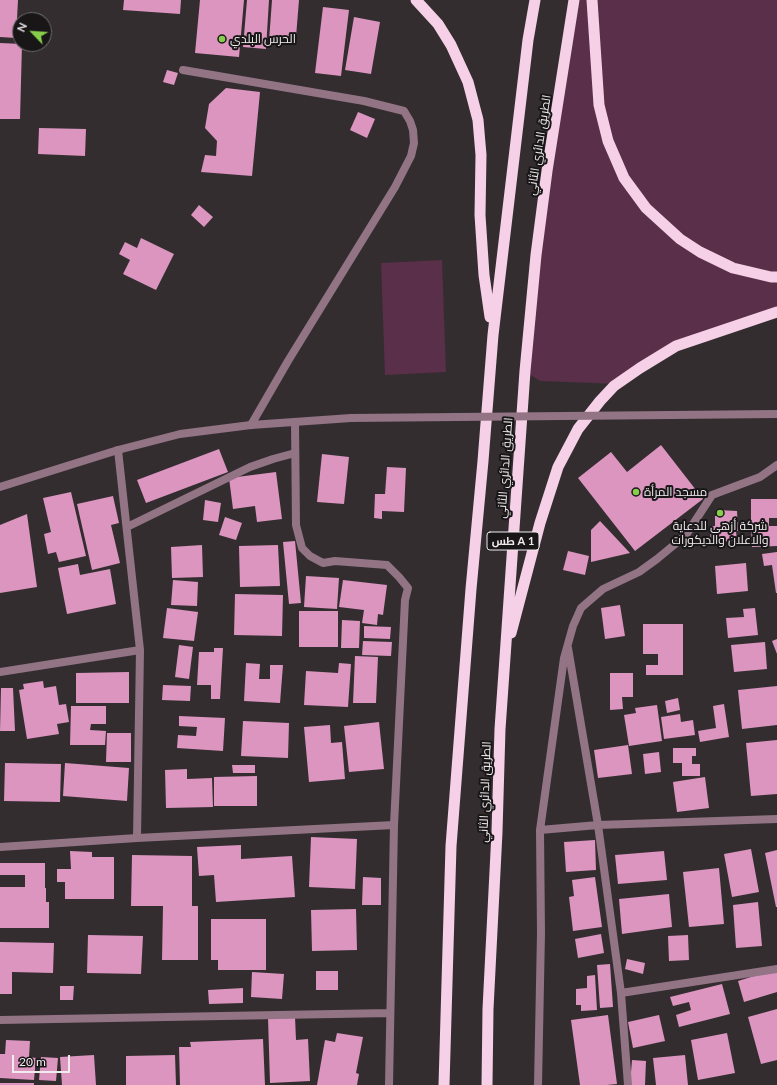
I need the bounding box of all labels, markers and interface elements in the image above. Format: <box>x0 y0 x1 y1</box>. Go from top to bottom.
north arrow <box>12 12 52 52</box>
text: N <box>14 21 29 34</box>
place label: الحرس البلدي <box>230 32 296 46</box>
marker: الحرس البلدي <box>217 34 227 44</box>
street label: الطريق الدائري الثاني <box>524 94 554 196</box>
street label: الطريق الدائري الثاني <box>494 417 516 519</box>
place label: مسجد المرأة <box>644 485 707 499</box>
marker: مسجد المرأة <box>631 487 641 497</box>
marker: شركة أزهى للدعاية والاعلان والديكورات <box>715 508 725 518</box>
place label: شركة أزهى للدعاية والاعلان والديكورات <box>671 519 769 547</box>
road number: طس A 1 <box>487 532 539 550</box>
street label: الطريق الدائري الثاني <box>476 741 494 843</box>
scale bar <box>14 1047 72 1073</box>
text: 20 m <box>19 1054 46 1069</box>

